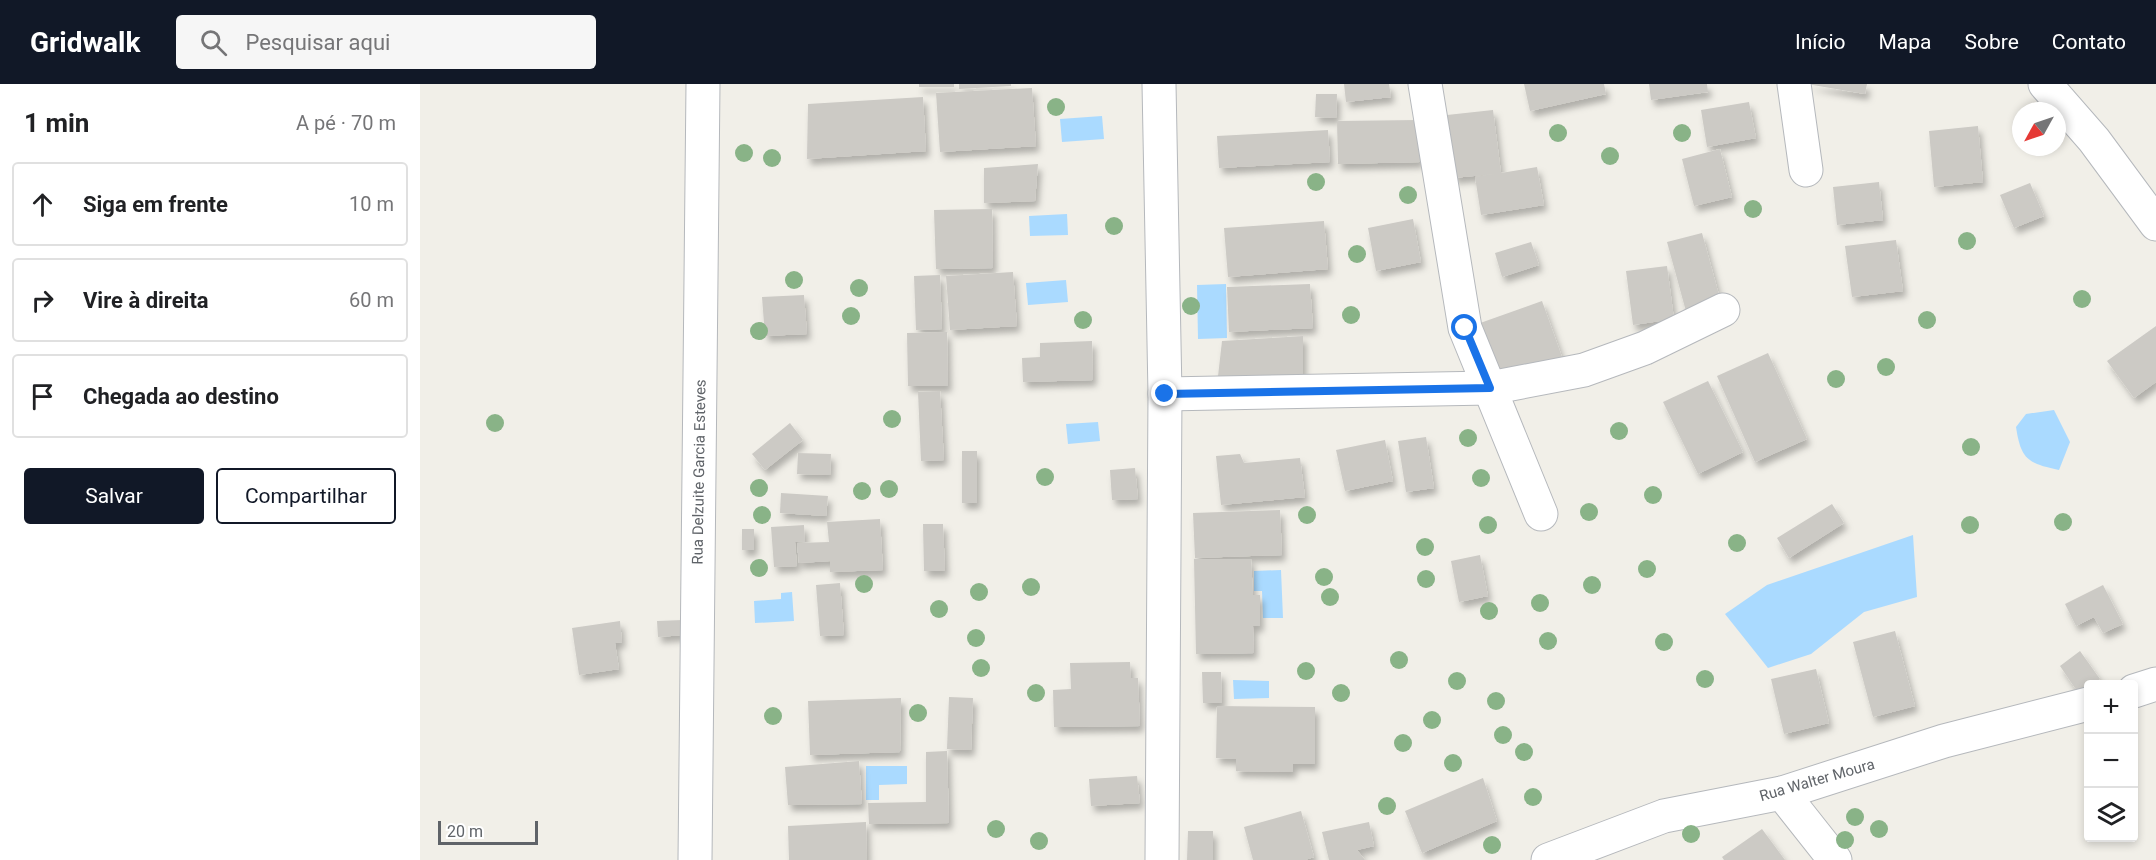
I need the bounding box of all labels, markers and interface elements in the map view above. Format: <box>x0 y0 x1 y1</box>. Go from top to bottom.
search box <box>176 15 596 69</box>
text: Gridwalk <box>30 26 140 59</box>
icon: search <box>197 26 230 59</box>
text: Pesquisar aqui <box>245 30 390 55</box>
text: Início <box>1795 30 1846 54</box>
text: Mapa <box>1879 30 1932 54</box>
text: Sobre <box>1965 30 2019 54</box>
text: Contato <box>2052 30 2126 54</box>
north arrow <box>2012 102 2066 156</box>
text: 1 min <box>24 108 89 138</box>
text: A pé · 70 m <box>296 111 396 135</box>
icon: ahead <box>26 188 59 221</box>
text: Siga em frente <box>83 192 228 217</box>
text: 10 m <box>349 192 394 216</box>
icon: right <box>26 284 59 317</box>
text: Vire à direita <box>83 288 209 313</box>
text: 60 m <box>349 288 394 312</box>
route start <box>1451 314 1477 340</box>
street label: Rua Delzuite Garcia Esteves <box>688 379 710 565</box>
icon: arrive <box>26 380 59 413</box>
route end <box>1151 380 1177 406</box>
text: Chegada ao destino <box>83 384 279 409</box>
button: Salvar <box>24 468 204 524</box>
button: Compartilhar <box>216 468 396 524</box>
map controls <box>2084 680 2138 842</box>
button: + <box>2084 680 2138 734</box>
button: − <box>2084 734 2138 788</box>
street label: Rua Walter Moura <box>1757 755 1877 805</box>
button: layers <box>2084 788 2138 842</box>
scale bar <box>438 818 538 846</box>
text: 20 m <box>447 822 483 841</box>

